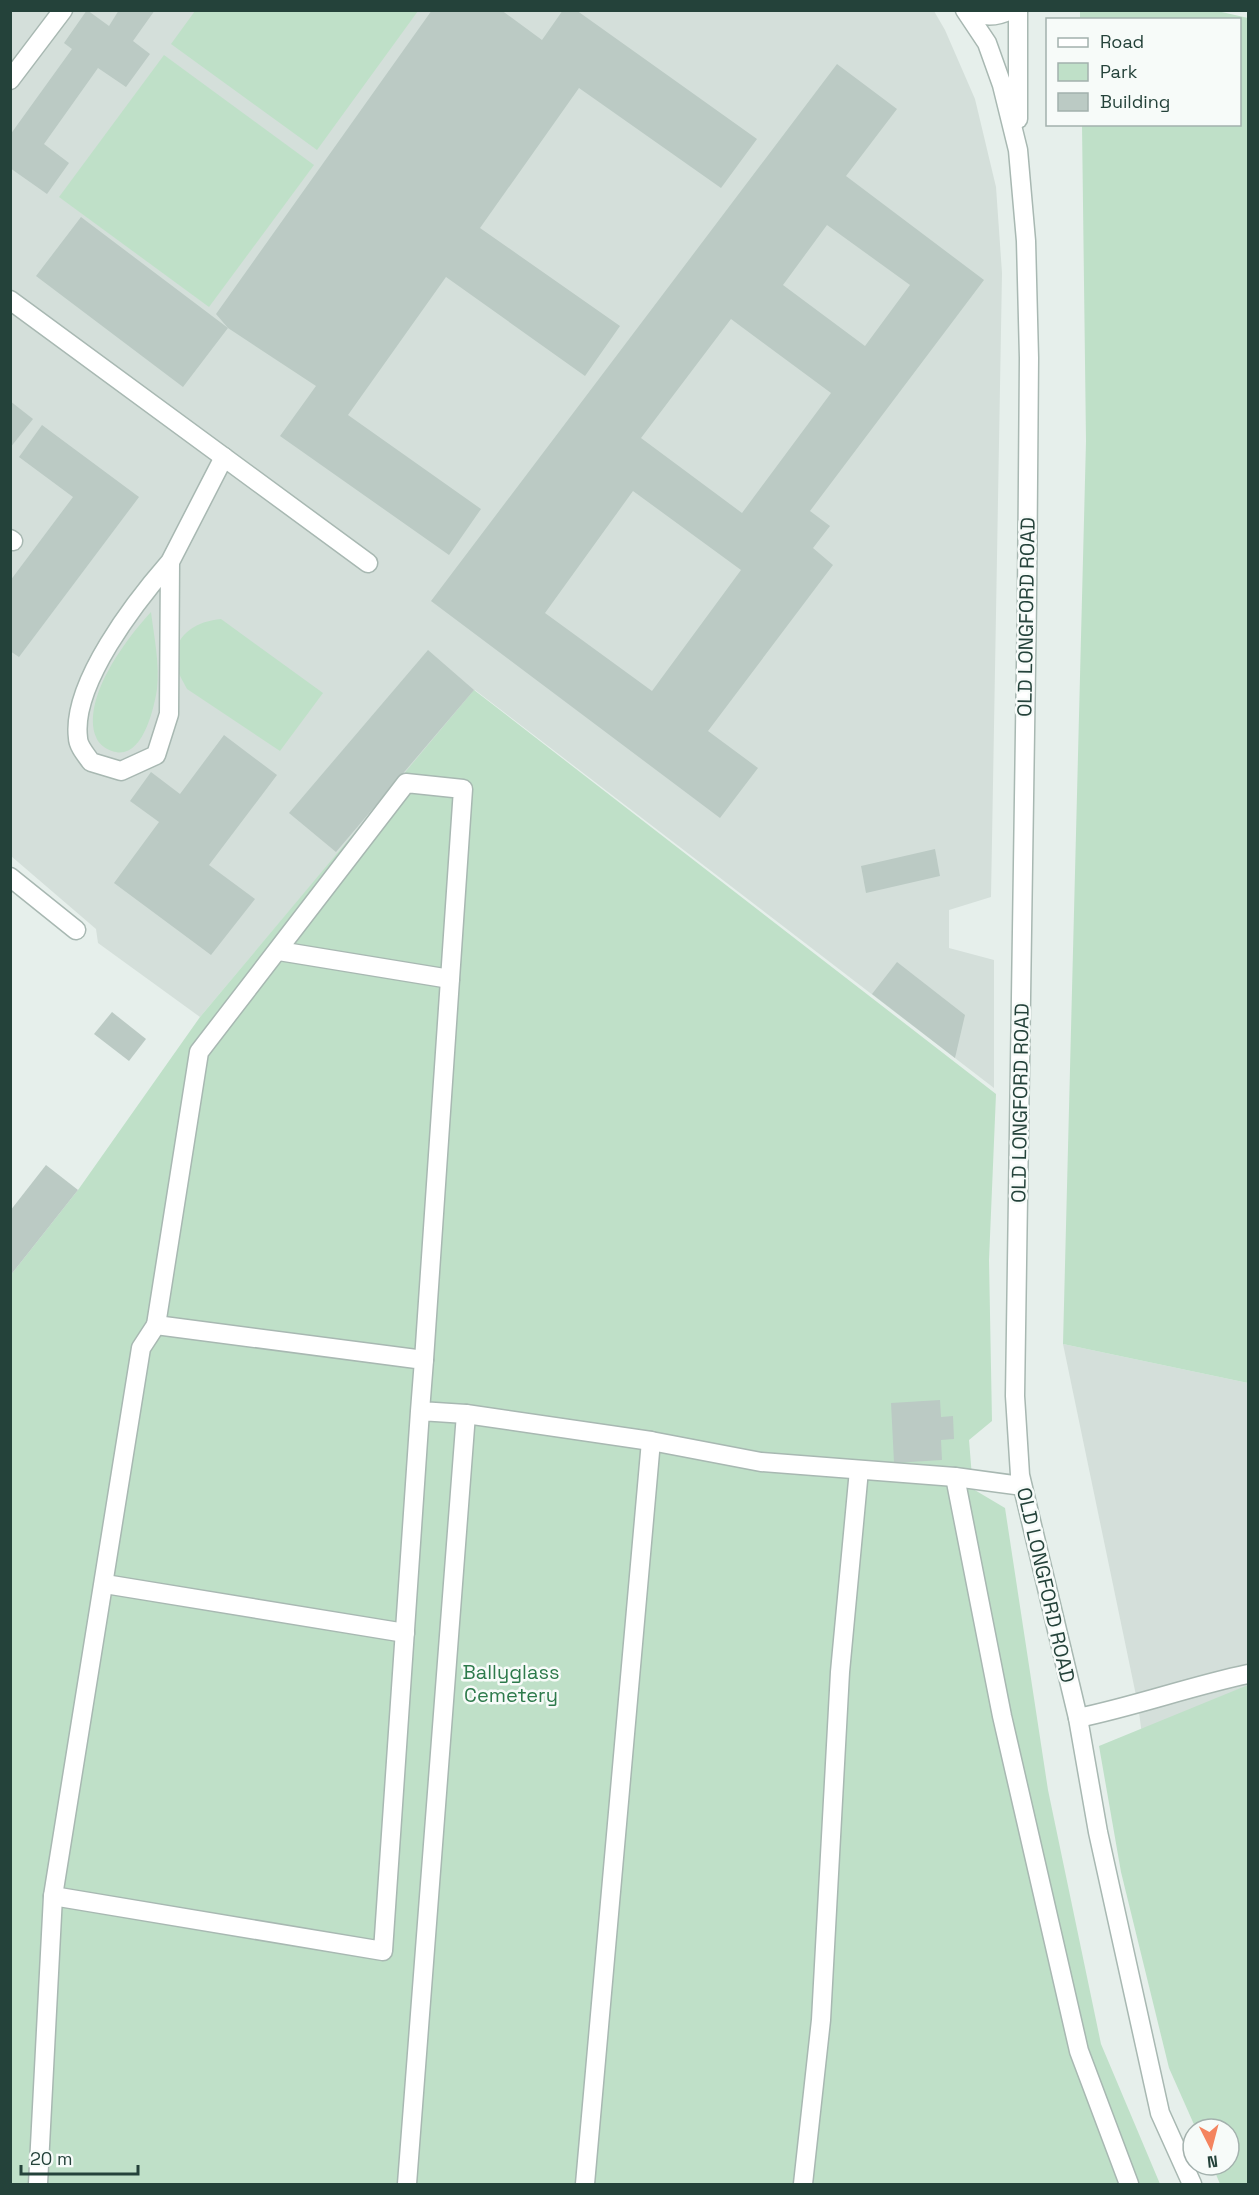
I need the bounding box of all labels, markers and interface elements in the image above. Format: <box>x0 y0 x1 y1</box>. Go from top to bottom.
legend <box>1046 18 1241 126</box>
text: Road <box>1100 30 1144 53</box>
text: Park <box>1100 60 1138 83</box>
text: Building <box>1100 90 1170 113</box>
street label: OLD LONGFORD ROAD <box>1011 517 1041 717</box>
street label: OLD LONGFORD ROAD <box>1005 1003 1035 1203</box>
street label: OLD LONGFORD ROAD <box>1011 1485 1081 1685</box>
park label: Ballyglass Cemetery <box>463 1659 560 1708</box>
north arrow <box>1181 2117 1241 2177</box>
scale bar <box>21 2138 138 2176</box>
text: 20 m <box>30 2147 73 2170</box>
text: N <box>1206 2150 1219 2172</box>

